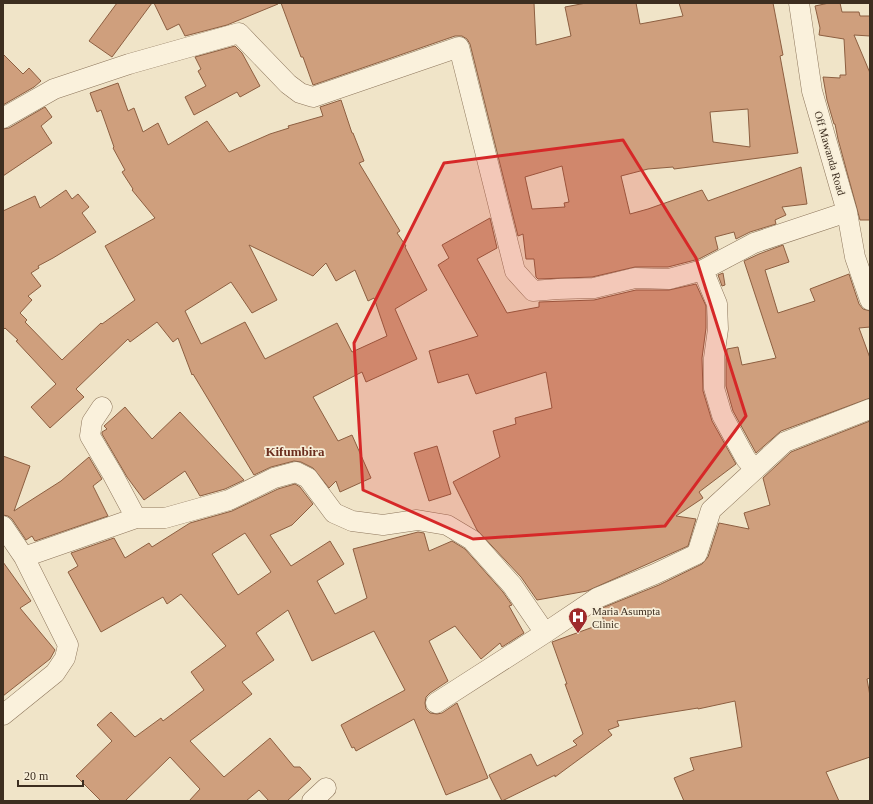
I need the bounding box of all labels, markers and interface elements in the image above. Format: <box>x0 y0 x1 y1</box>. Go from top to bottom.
street label: Off Mawanda Road <box>812 109 848 197</box>
district label: Kifumbira <box>265 444 325 459</box>
place label: Maria Asumpta Clinic <box>592 605 660 630</box>
hospital icon: Maria Asumpta Clinic <box>567 606 589 634</box>
scale bar <box>18 762 83 788</box>
text: 20 m <box>24 769 49 783</box>

